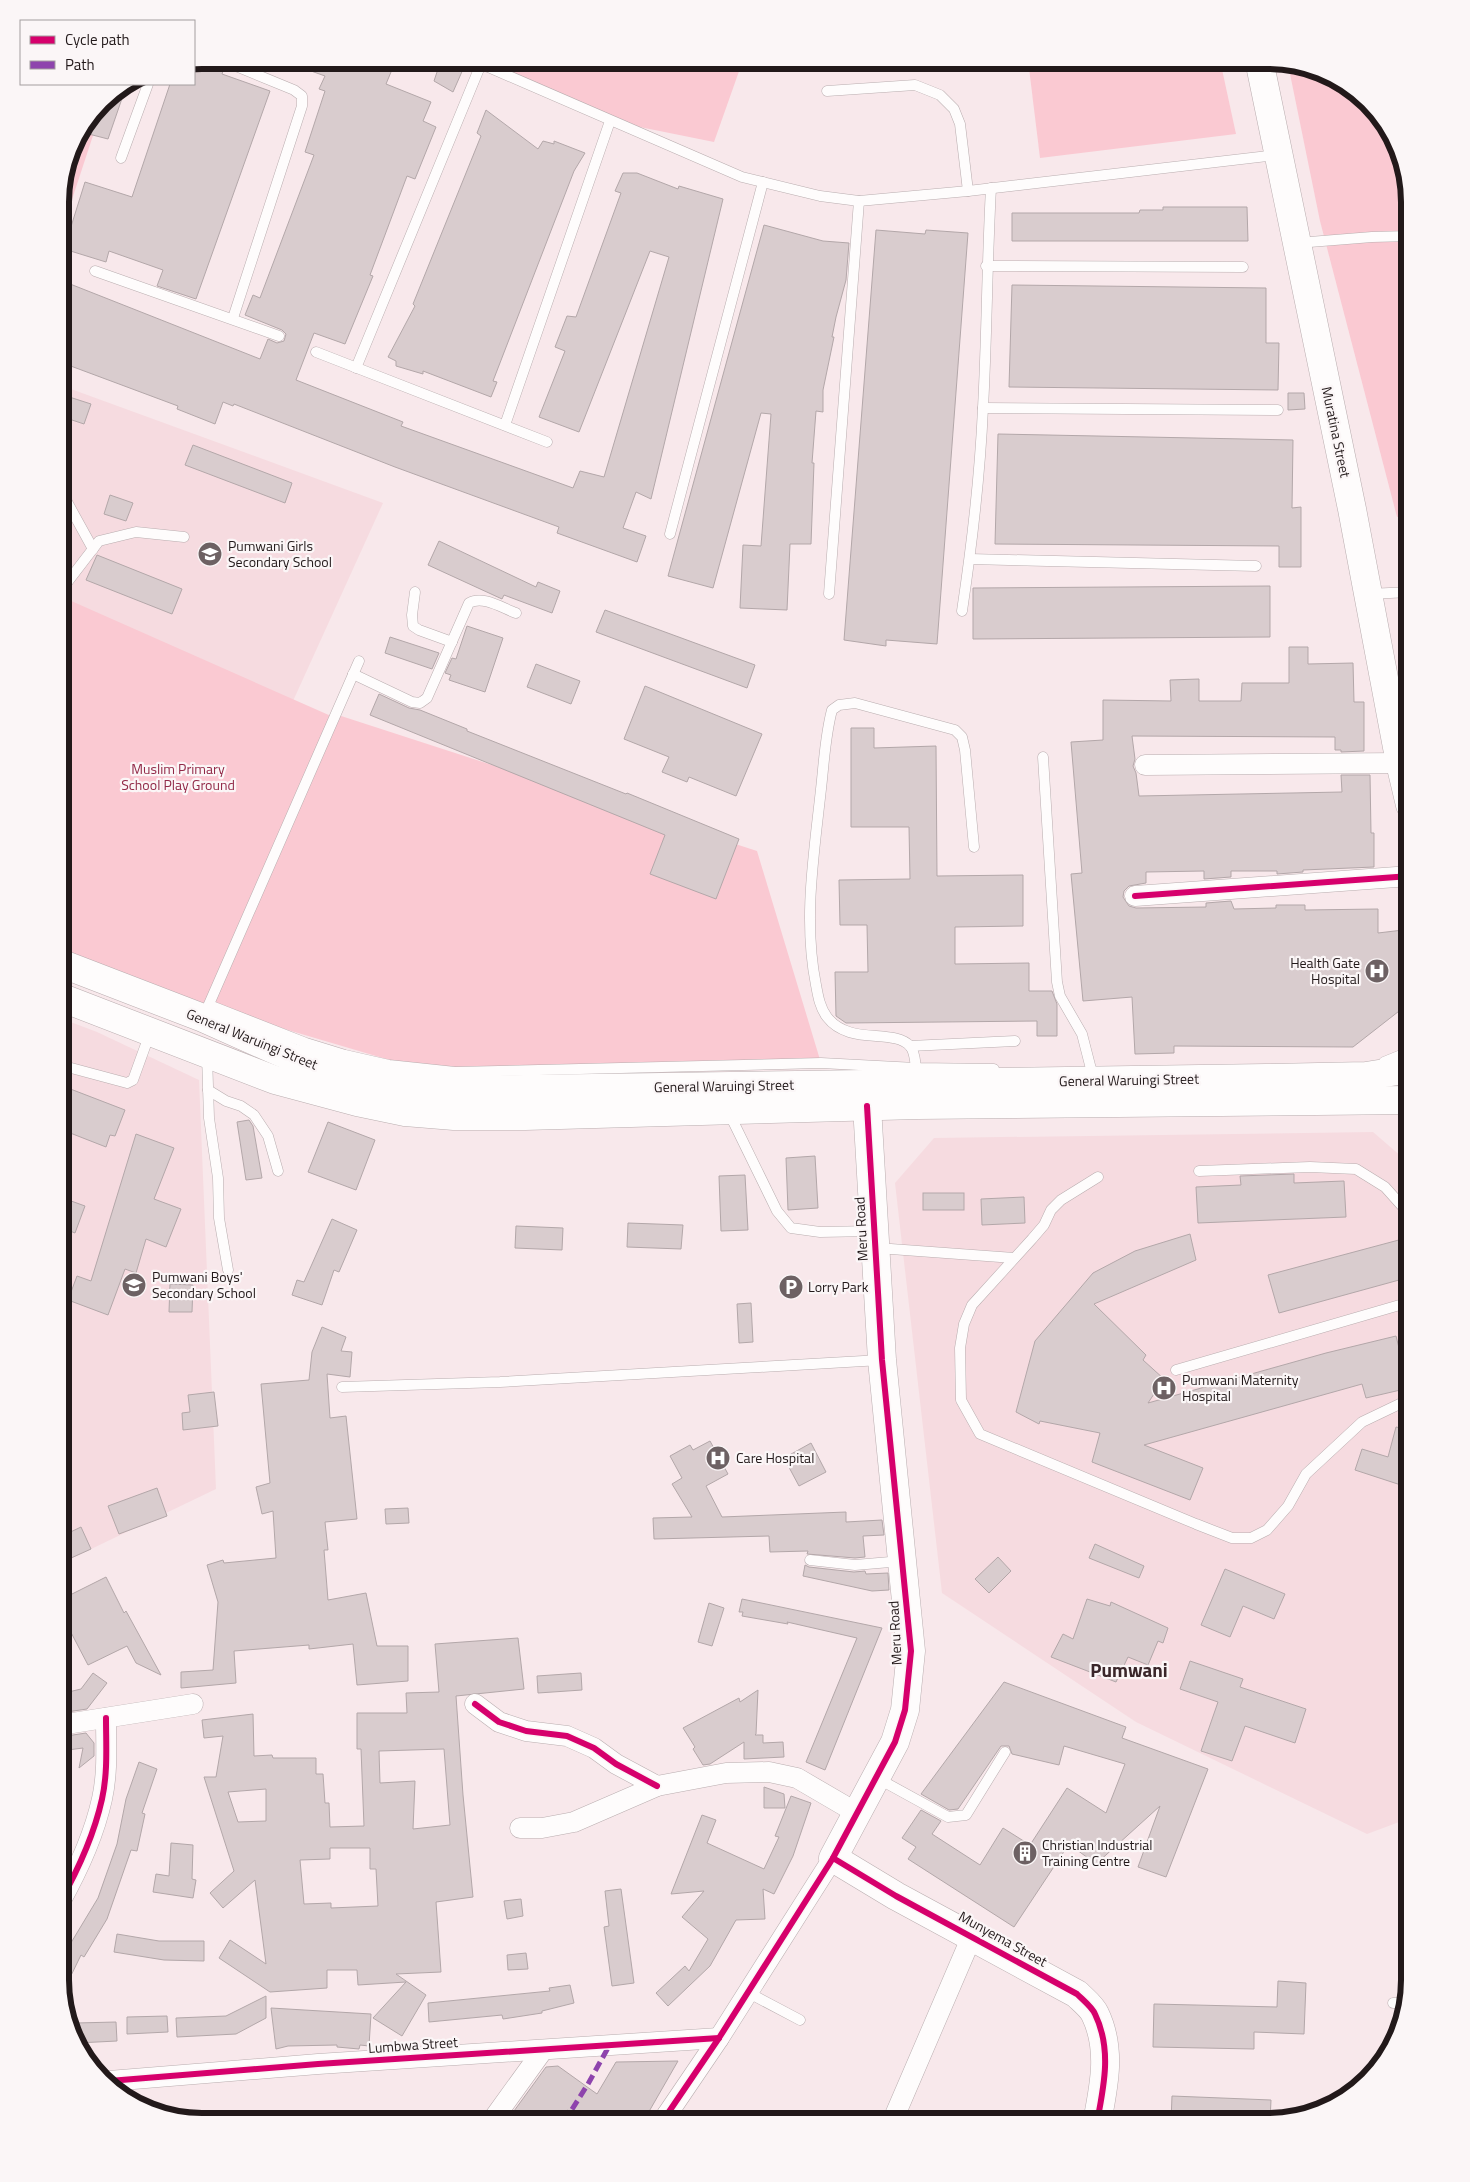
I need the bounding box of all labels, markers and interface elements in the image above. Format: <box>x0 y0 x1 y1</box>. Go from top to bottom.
legend <box>20 20 195 85</box>
text: Cycle path <box>65 28 130 51</box>
text: Path <box>65 53 95 76</box>
street label: Muratina Street <box>1317 384 1356 480</box>
place label: Pumwani Girls Secondary School <box>228 535 332 572</box>
school or university icon: Pumwani Girls Secondary School <box>197 541 223 567</box>
park label: Muslim Primary School Play Ground <box>121 758 235 795</box>
place label: Health Gate Hospital <box>1290 952 1360 989</box>
hospital icon: Health Gate Hospital <box>1364 958 1390 984</box>
street label: General Waruingi Street <box>183 1003 321 1075</box>
street label: General Waruingi Street <box>1059 1068 1199 1091</box>
street label: General Waruingi Street <box>654 1074 794 1097</box>
street label: Meru Road <box>848 1196 873 1262</box>
place label: Pumwani Boys' Secondary School <box>152 1266 256 1303</box>
school or university icon: Pumwani Boys' Secondary School <box>121 1272 147 1298</box>
parking icon: Lorry Park <box>778 1274 804 1300</box>
place label: Lorry Park <box>808 1276 869 1297</box>
place label: Pumwani Maternity Hospital <box>1182 1369 1299 1406</box>
hospital icon: Pumwani Maternity Hospital <box>1151 1375 1177 1401</box>
hospital icon: Care Hospital <box>705 1445 731 1471</box>
place label: Care Hospital <box>736 1447 814 1468</box>
street label: Meru Road <box>882 1600 907 1666</box>
district label: Pumwani <box>1090 1655 1168 1684</box>
place label: Christian Industrial Training Centre <box>1042 1834 1153 1871</box>
building icon: Christian Industrial Training Centre <box>1012 1840 1038 1866</box>
street label: Munyema Street <box>955 1906 1051 1972</box>
street label: Lumbwa Street <box>367 2031 459 2058</box>

